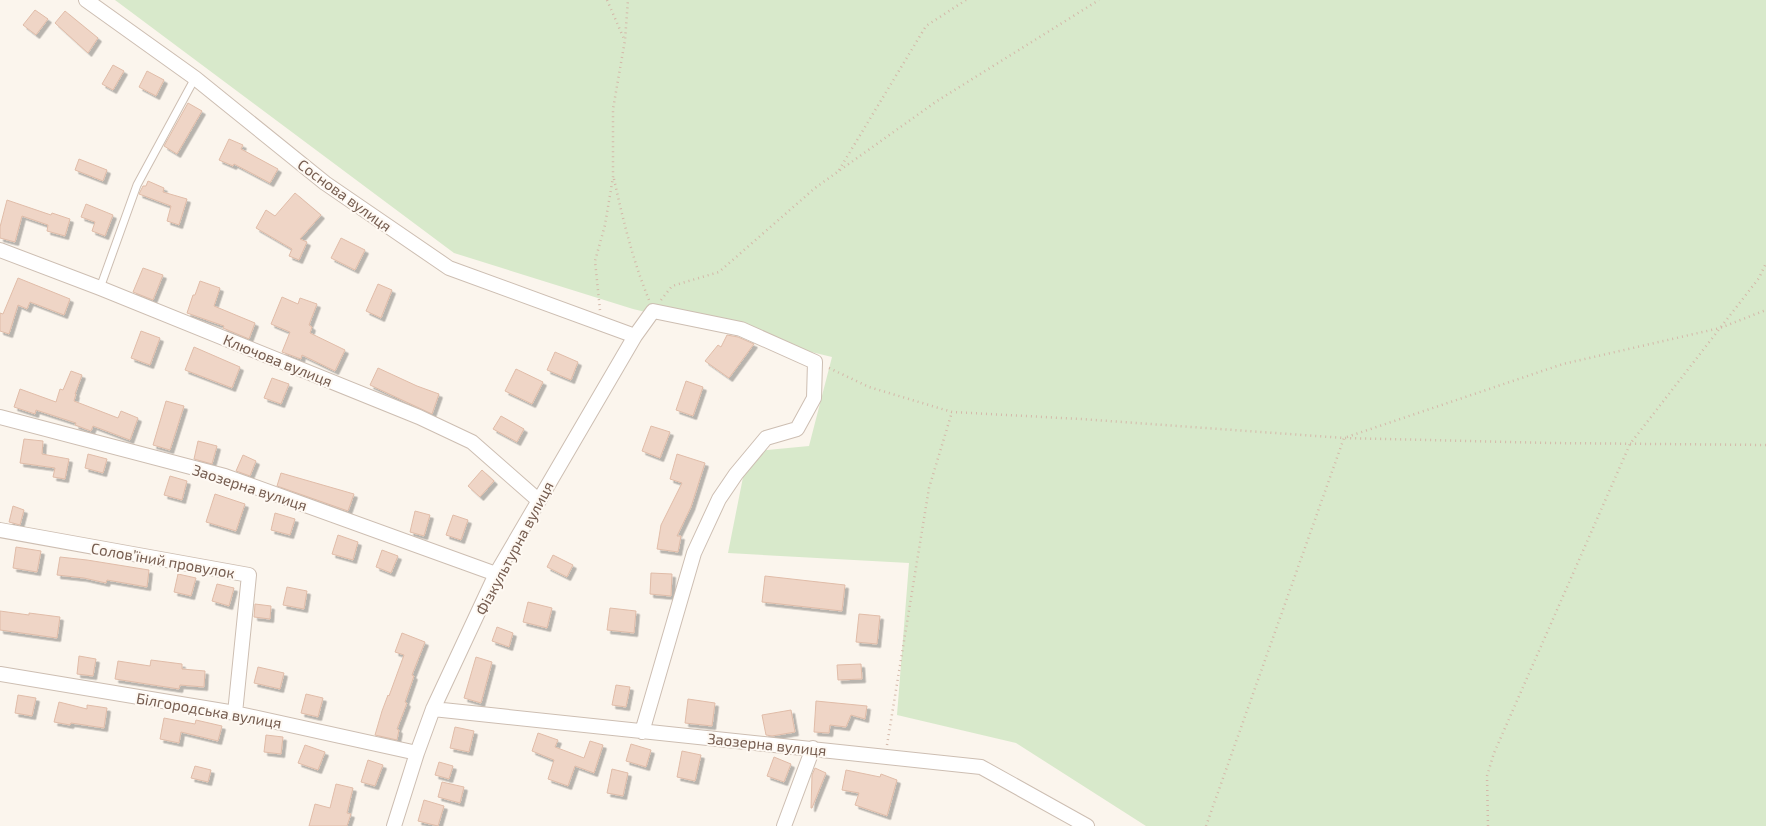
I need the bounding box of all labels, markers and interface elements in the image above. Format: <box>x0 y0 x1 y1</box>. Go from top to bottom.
street label: Соснова вулиця <box>294 155 395 236</box>
street label: Ключова вулиця <box>221 330 335 391</box>
street label: Заозерна вулиця <box>190 460 310 515</box>
street label: Фізкультурна вулиця <box>471 478 558 618</box>
street label: Соловʼїний провулок <box>90 539 236 582</box>
street label: Білгородська вулиця <box>135 688 283 733</box>
street label: Заозерна вулиця <box>706 729 827 760</box>

